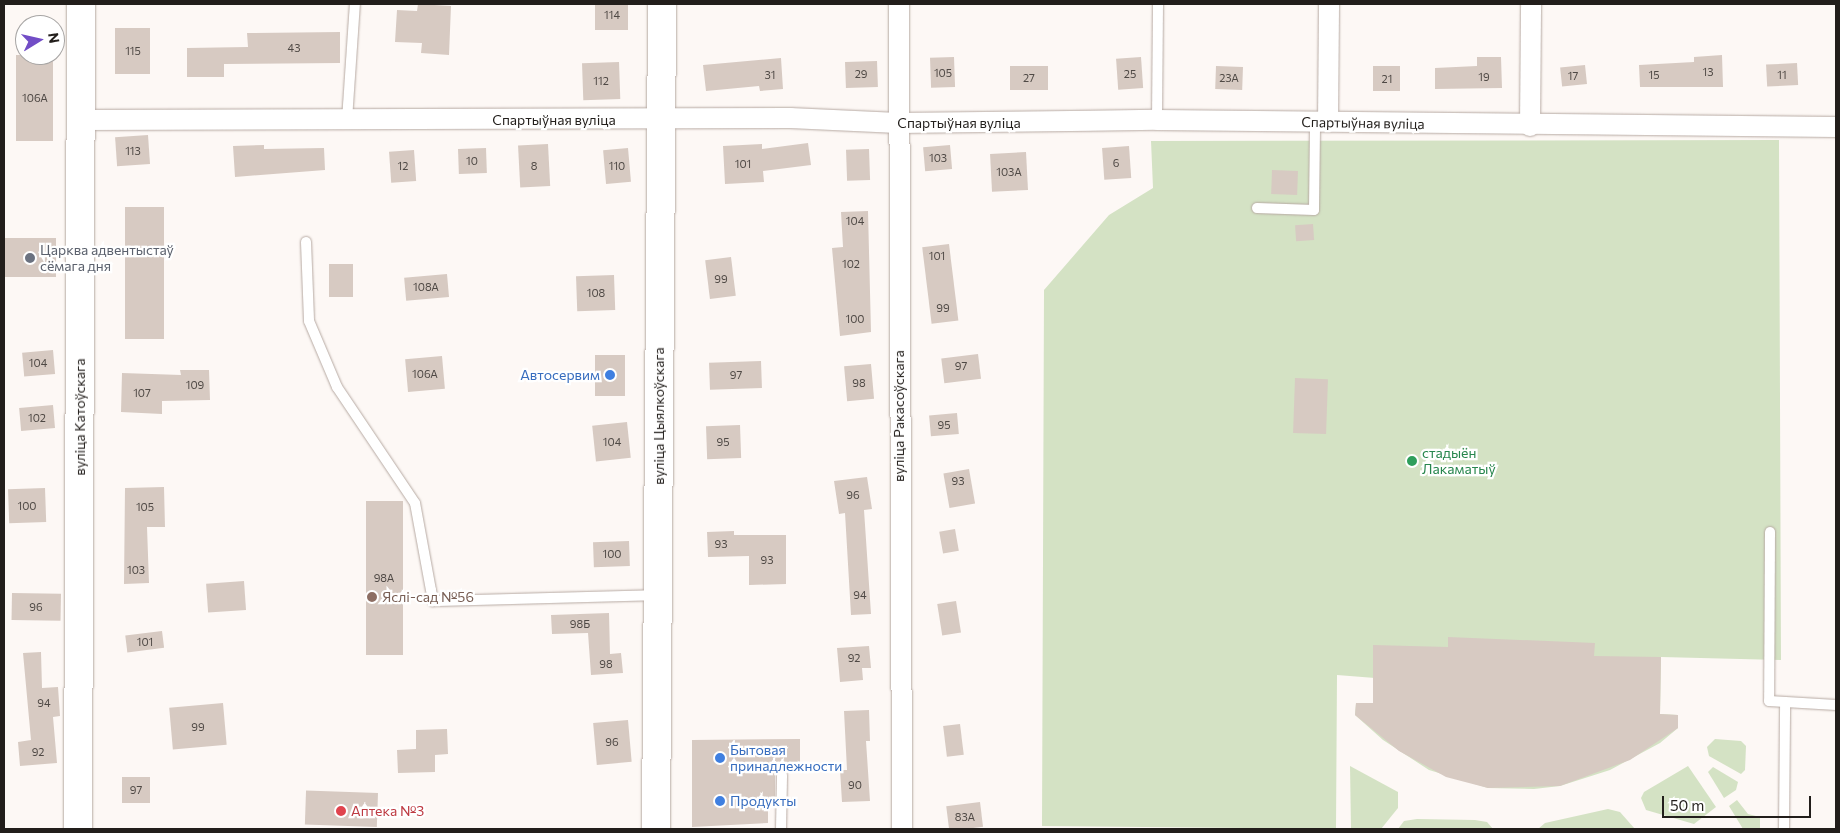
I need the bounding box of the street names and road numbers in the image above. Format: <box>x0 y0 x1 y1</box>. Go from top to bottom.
street label: Спартыўная вуліца <box>492 112 616 128</box>
street label: Спартыўная вуліца <box>1301 114 1425 132</box>
street label: Спартыўная вуліца <box>897 115 1021 131</box>
street label: вуліца Цыялкоўскага <box>651 347 667 485</box>
street label: вуліца Ракасоўскага <box>891 350 907 482</box>
street label: вуліца Катоўскага <box>72 358 88 476</box>

